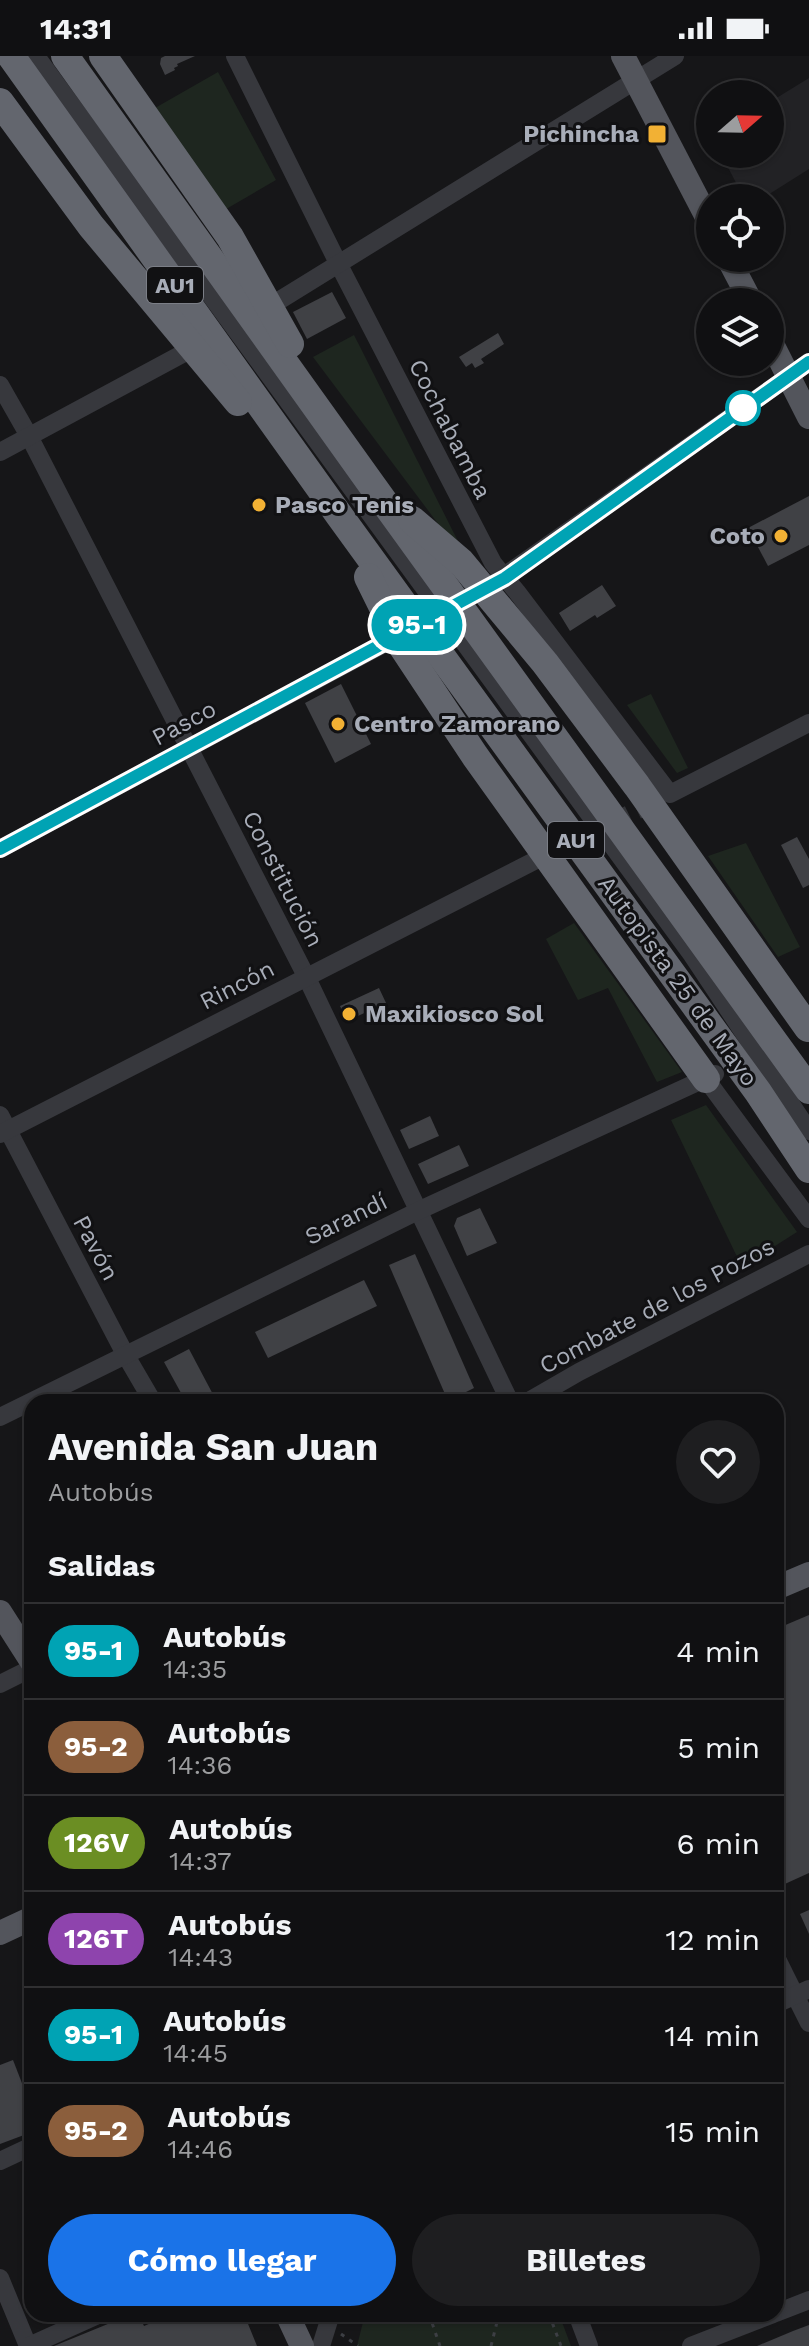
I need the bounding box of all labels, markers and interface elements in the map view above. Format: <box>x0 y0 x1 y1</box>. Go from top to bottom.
text: 14:31 <box>40 11 112 46</box>
north arrow <box>696 80 784 168</box>
map controls <box>696 80 784 376</box>
place label: Pichincha <box>523 120 639 148</box>
marker: Pichincha <box>646 123 668 145</box>
button: locate <box>696 184 784 272</box>
road number: AU1 <box>147 267 203 303</box>
button: layers <box>696 288 784 376</box>
street label: Cochabamba <box>403 355 497 503</box>
unlabelled marker <box>726 391 760 425</box>
place label: Pasco Tenis <box>275 491 414 519</box>
marker: Pasco Tenis <box>250 496 268 514</box>
place label: Coto <box>710 522 765 550</box>
marker: Coto <box>772 527 790 545</box>
line badge: 95-1 <box>361 599 473 651</box>
text: 95-1 <box>387 608 447 641</box>
street label: Pasco <box>147 695 221 751</box>
place label: Centro Zamorano <box>354 710 560 738</box>
marker: Centro Zamorano <box>329 715 347 733</box>
street label: Constitución <box>237 806 329 952</box>
road number: AU1 <box>548 822 604 858</box>
street label: Autopista 25 de Mayo <box>592 870 764 1092</box>
street label: Rincón <box>195 954 279 1016</box>
place label: Maxikiosco Sol <box>365 1000 544 1028</box>
marker: Maxikiosco Sol <box>340 1005 358 1023</box>
street label: Sarandí <box>300 1187 392 1251</box>
street label: Pavón <box>67 1211 125 1285</box>
street label: Combate de los Pozos <box>535 1232 779 1380</box>
button: heart <box>676 1420 760 1504</box>
text: Avenida San Juan <box>48 1425 378 1469</box>
text: Autobús <box>48 1477 154 1507</box>
text: Salidas <box>48 1548 155 1583</box>
text: Autobús <box>163 1619 286 1654</box>
text: 95-1 <box>64 1634 123 1667</box>
text: 4 min <box>676 1634 760 1669</box>
text: 14:35 <box>163 1654 227 1684</box>
text: Autobús <box>168 1715 291 1750</box>
text: 95-2 <box>64 1730 128 1763</box>
text: 5 min <box>677 1730 760 1765</box>
text: 14:36 <box>168 1750 232 1780</box>
text: Autobús <box>169 1811 292 1846</box>
text: 126V <box>64 1826 129 1859</box>
text: 6 min <box>676 1826 760 1861</box>
text: 14:37 <box>169 1846 232 1876</box>
text: Autobús <box>168 1907 292 1942</box>
text: 126T <box>64 1922 128 1955</box>
text: 12 min <box>665 1922 760 1957</box>
text: 14:43 <box>168 1942 233 1972</box>
text: Autobús <box>163 2003 286 2038</box>
text: 95-1 <box>64 2018 123 2051</box>
text: 14 min <box>665 2018 760 2053</box>
text: 14:45 <box>163 2038 228 2068</box>
text: Autobús <box>168 2099 291 2134</box>
text: 95-2 <box>64 2114 128 2147</box>
text: 15 min <box>665 2114 760 2149</box>
text: 14:46 <box>168 2134 233 2164</box>
button: Cómo llegar <box>48 2214 396 2306</box>
button: Billetes <box>412 2214 760 2306</box>

